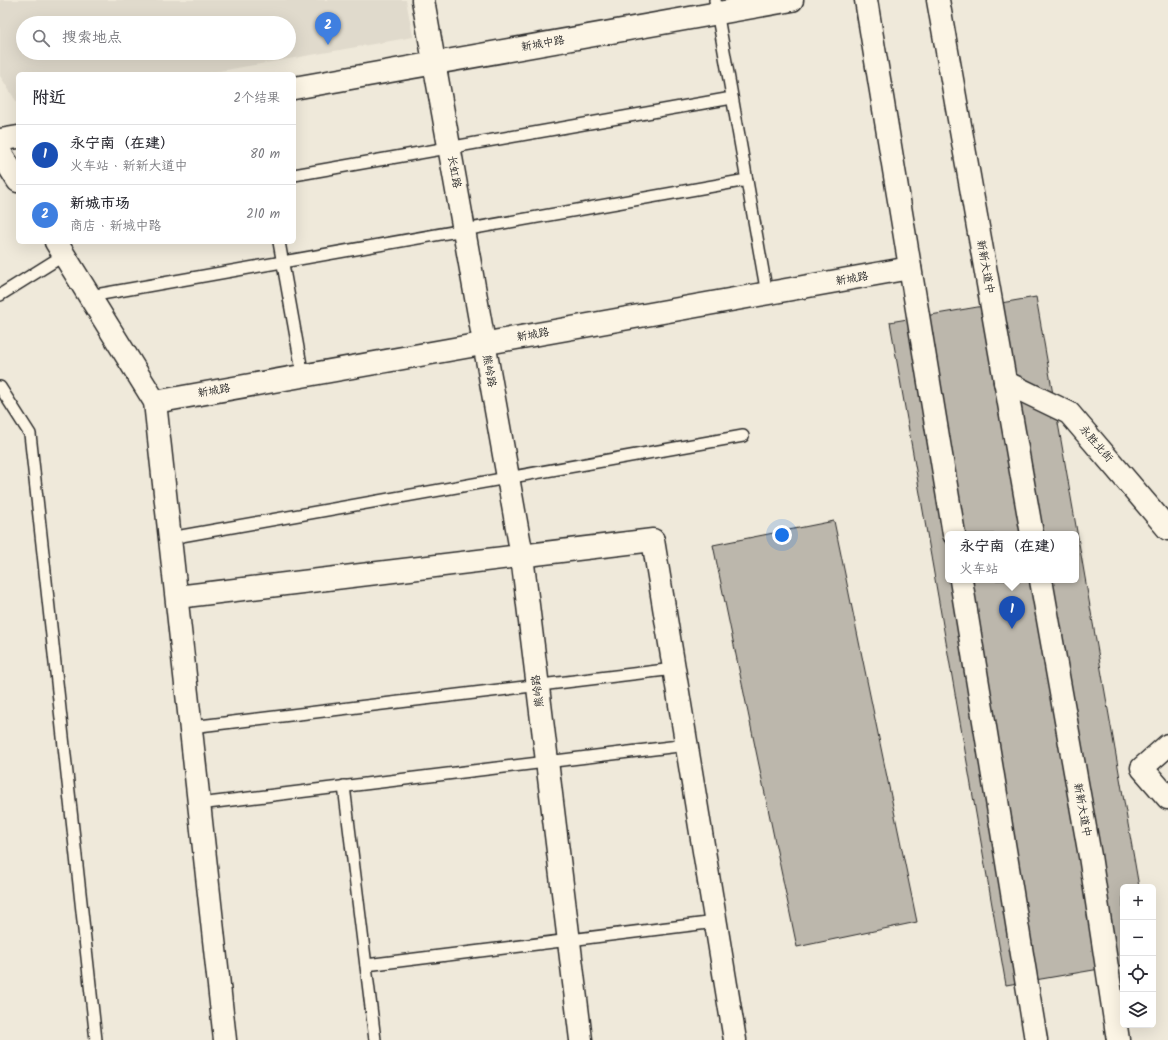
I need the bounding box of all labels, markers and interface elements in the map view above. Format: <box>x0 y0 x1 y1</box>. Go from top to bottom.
pin: 2 <box>315 12 341 45</box>
search box <box>16 16 296 60</box>
text: 搜索地点 <box>62 26 122 50</box>
icon: search <box>30 27 52 49</box>
street label: 新城中路 <box>520 31 566 57</box>
text: 附近 <box>32 85 66 112</box>
text: 2个结果 <box>233 88 280 109</box>
text: 永宁南（在建） <box>70 132 175 156</box>
text: 1 <box>43 144 47 165</box>
text: 80 m <box>250 144 280 165</box>
street label: 长虹路 <box>442 154 466 190</box>
text: 火车站 · 新新大道中 <box>70 156 188 177</box>
text: 新城市场 <box>70 192 130 216</box>
text: 2 <box>41 204 49 225</box>
text: 210 m <box>246 204 280 225</box>
text: 商店 · 新城中路 <box>70 216 162 237</box>
street label: 新新大道中 <box>971 238 999 296</box>
street label: 新城路 <box>834 267 870 291</box>
street label: 新城路 <box>515 323 551 347</box>
street label: 熊岭路 <box>477 353 501 389</box>
street label: 新城路 <box>196 379 232 403</box>
street label: 永胜北街 <box>1075 421 1118 467</box>
your location <box>772 525 792 545</box>
popup <box>945 531 1079 583</box>
text: 永宁南（在建） <box>959 535 1065 559</box>
text: 火车站 <box>959 559 999 580</box>
pin: 1 <box>999 596 1025 629</box>
street label: 熊岭路 <box>527 674 549 708</box>
street label: 新新大道中 <box>1068 781 1096 839</box>
map controls <box>1120 884 1156 1028</box>
button: + <box>1120 884 1156 920</box>
button: − <box>1120 920 1156 956</box>
button: locate <box>1120 956 1156 992</box>
button: layers <box>1120 992 1156 1028</box>

